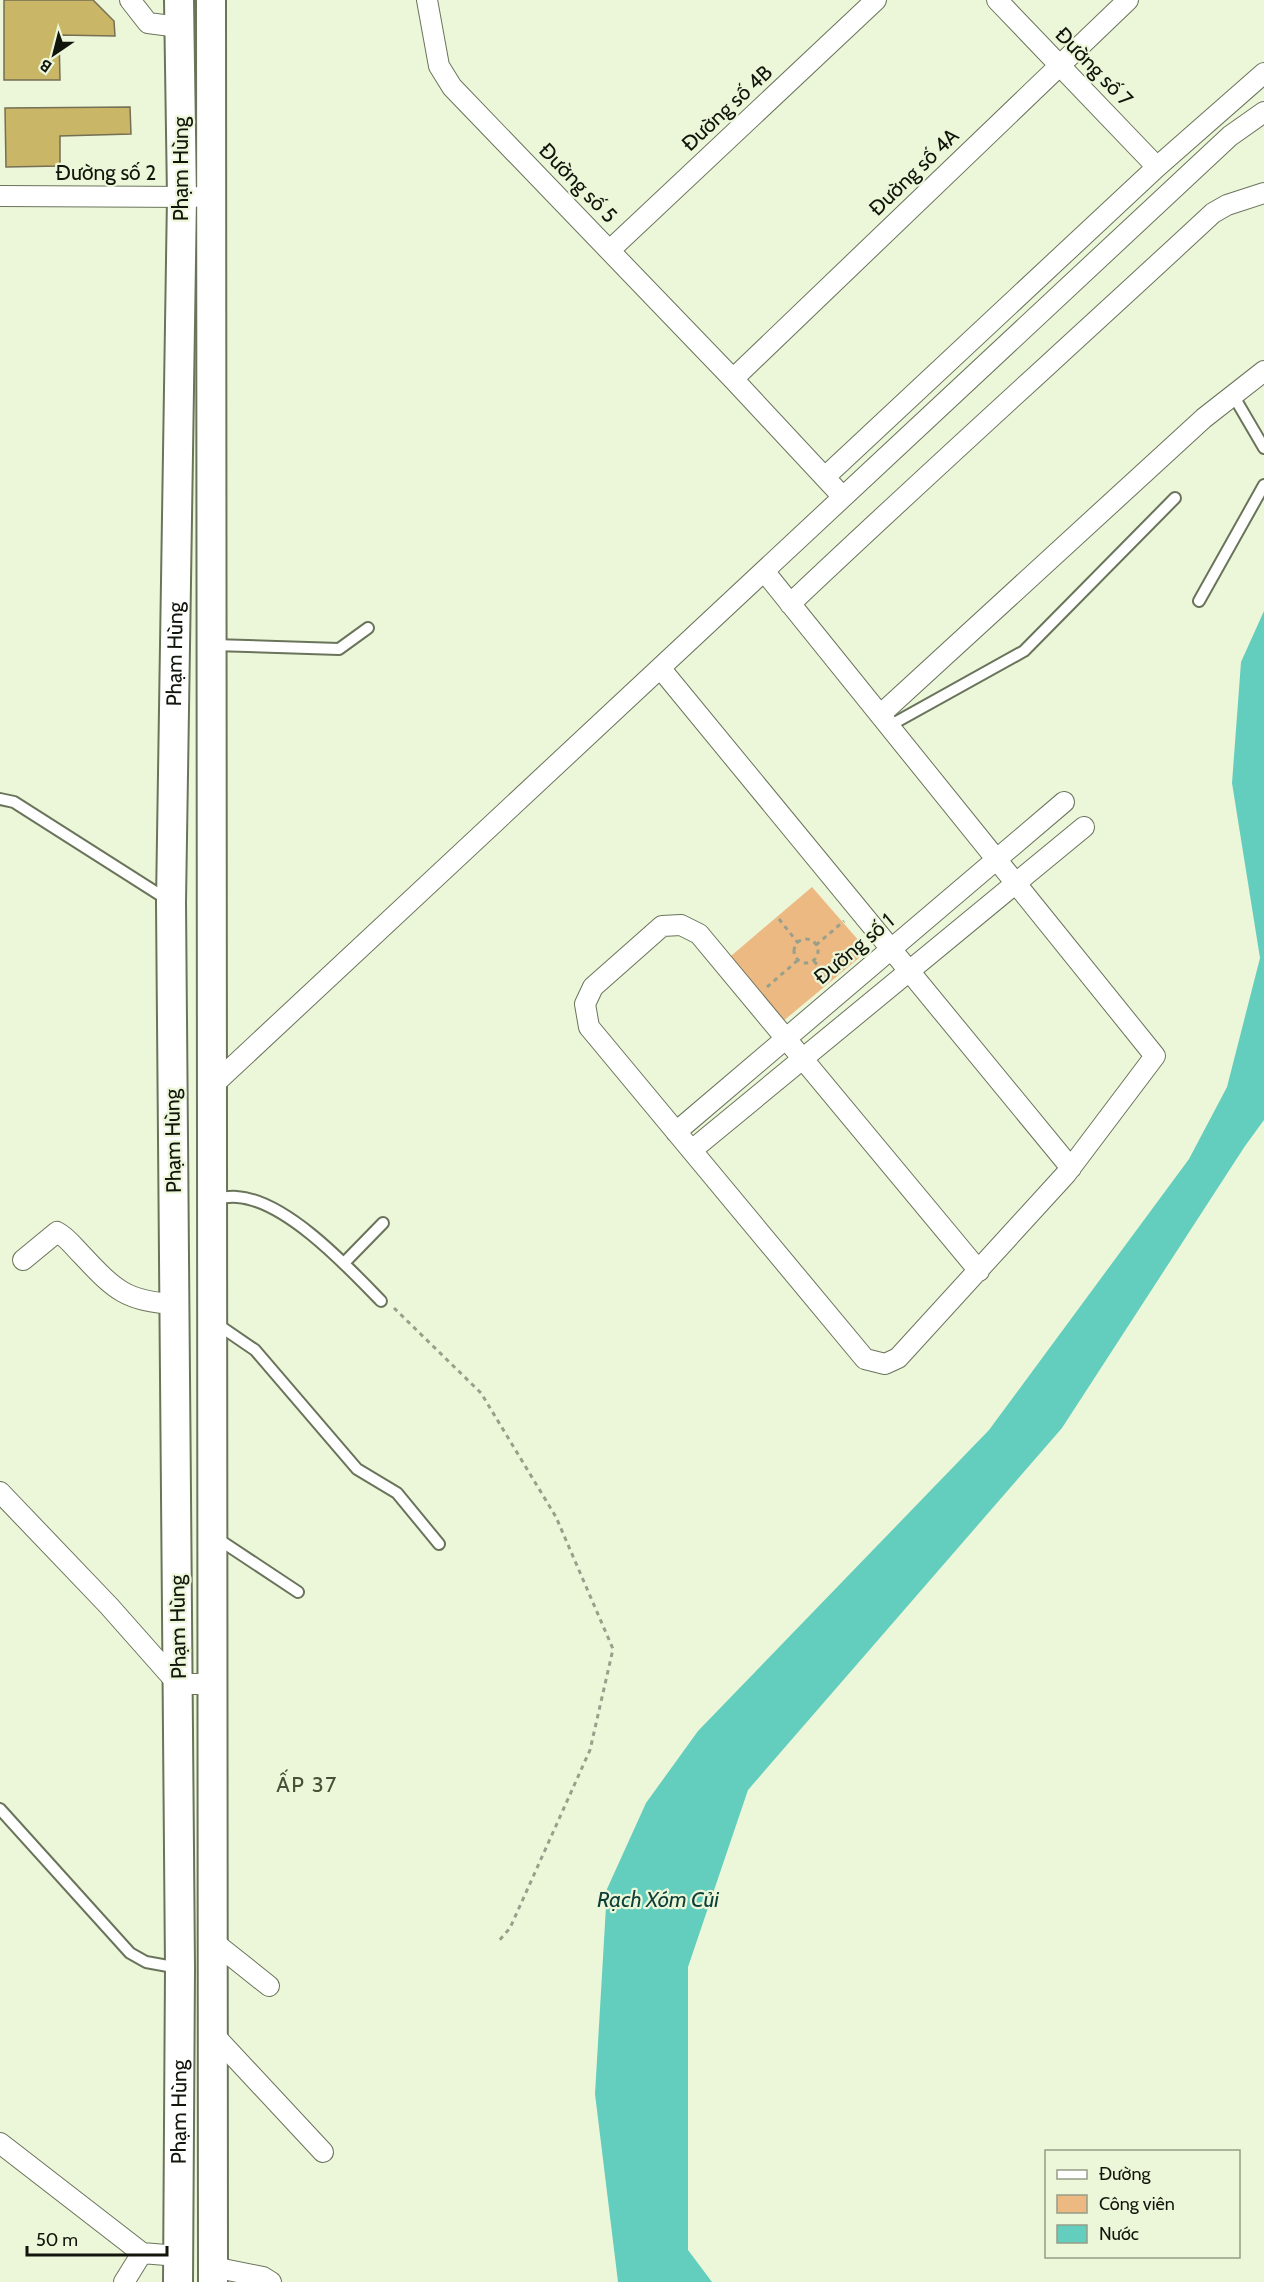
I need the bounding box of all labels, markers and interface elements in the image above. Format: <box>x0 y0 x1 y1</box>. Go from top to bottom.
street label: Đường số 7 <box>1051 22 1138 112</box>
north arrow <box>24 24 84 84</box>
text: B <box>36 55 55 77</box>
street label: Đường số 4B <box>676 59 777 156</box>
street label: Phạm Hùng <box>168 116 193 221</box>
street label: Đường số 4A <box>864 123 964 221</box>
street label: Đường số 5 <box>534 138 622 228</box>
street label: Đường số 2 <box>56 160 156 185</box>
street label: Phạm Hùng <box>161 601 188 706</box>
street label: Đường số 1 <box>809 908 899 989</box>
street label: Phạm Hùng <box>159 1088 186 1193</box>
street label: Phạm Hùng <box>164 1574 191 1679</box>
district label: ẤP 37 <box>276 1769 338 1798</box>
water label: Rạch Xóm Củi <box>597 1886 719 1913</box>
street label: Phạm Hùng <box>166 2059 191 2164</box>
legend <box>1045 2150 1240 2258</box>
text: Đường <box>1099 2163 1152 2185</box>
text: Công viên <box>1099 2193 1175 2215</box>
scale bar <box>27 2219 166 2257</box>
text: Nước <box>1099 2223 1139 2245</box>
text: 50 m <box>36 2229 78 2251</box>

